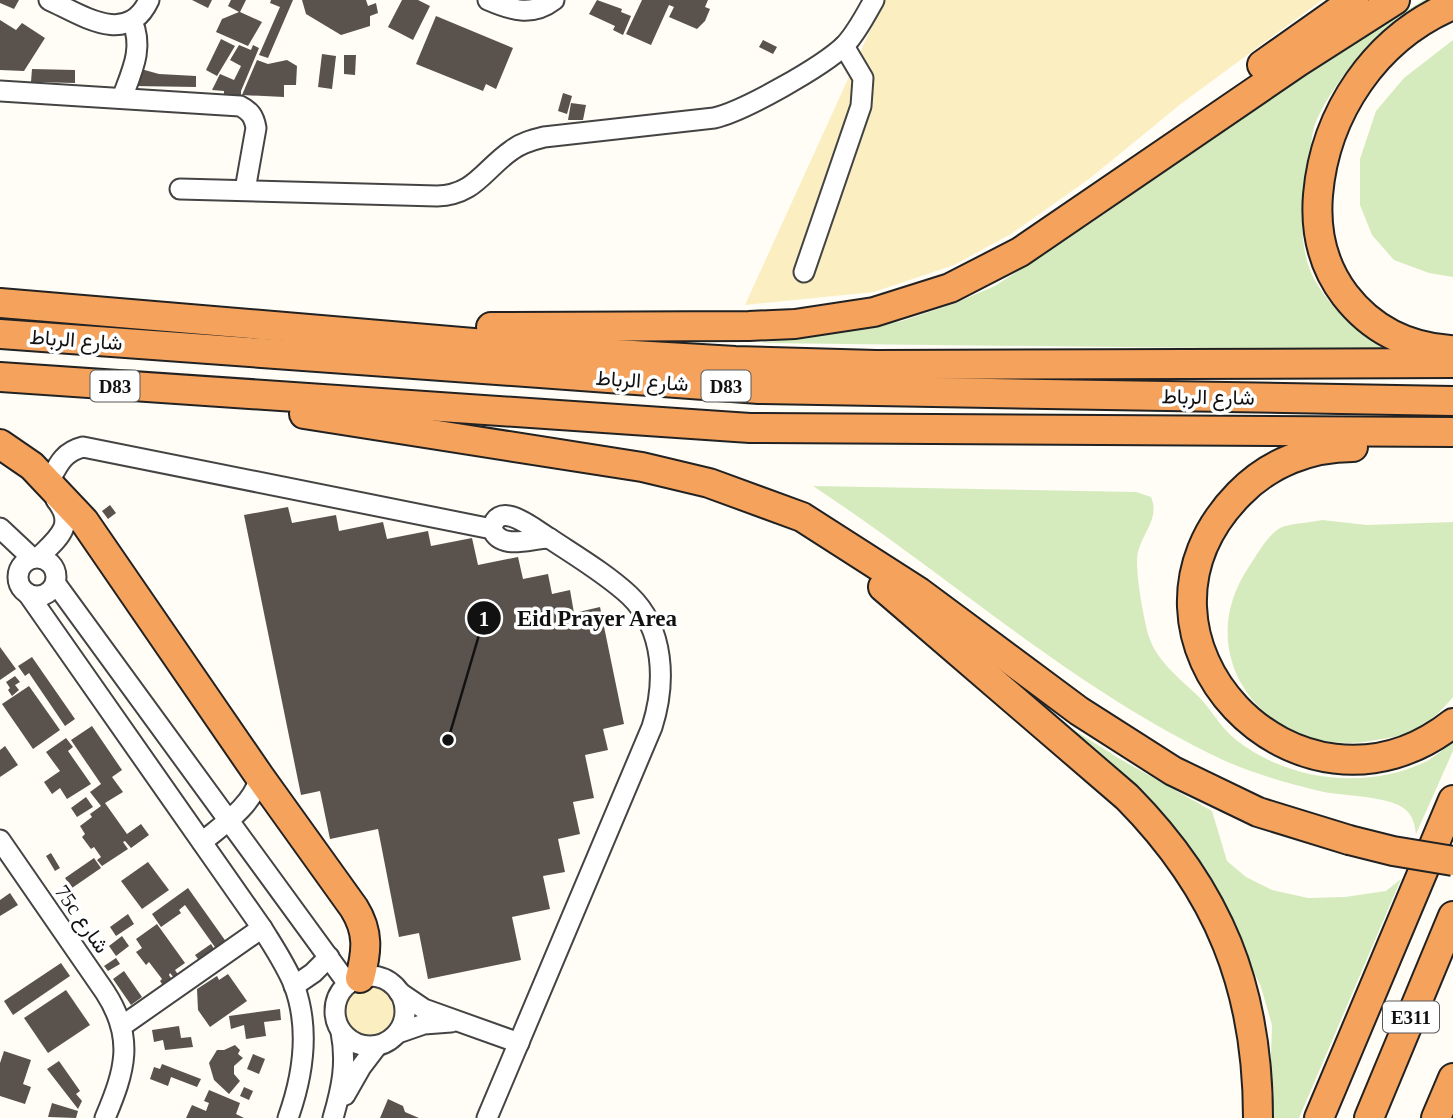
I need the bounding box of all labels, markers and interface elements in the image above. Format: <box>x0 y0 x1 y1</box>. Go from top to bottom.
street label: شارع الرباط <box>29 325 123 357</box>
street label: شارع الرباط <box>595 366 689 398</box>
road number: D83 <box>90 370 140 402</box>
road number: D83 <box>702 370 750 402</box>
street label: شارع الرباط <box>1161 384 1255 412</box>
callout: Eid Prayer Area <box>467 596 692 640</box>
text: Eid Prayer Area <box>517 606 678 631</box>
text: 1 <box>479 607 489 631</box>
street label: 75c شارع <box>48 880 114 959</box>
road number: E311 <box>1383 1001 1439 1032</box>

